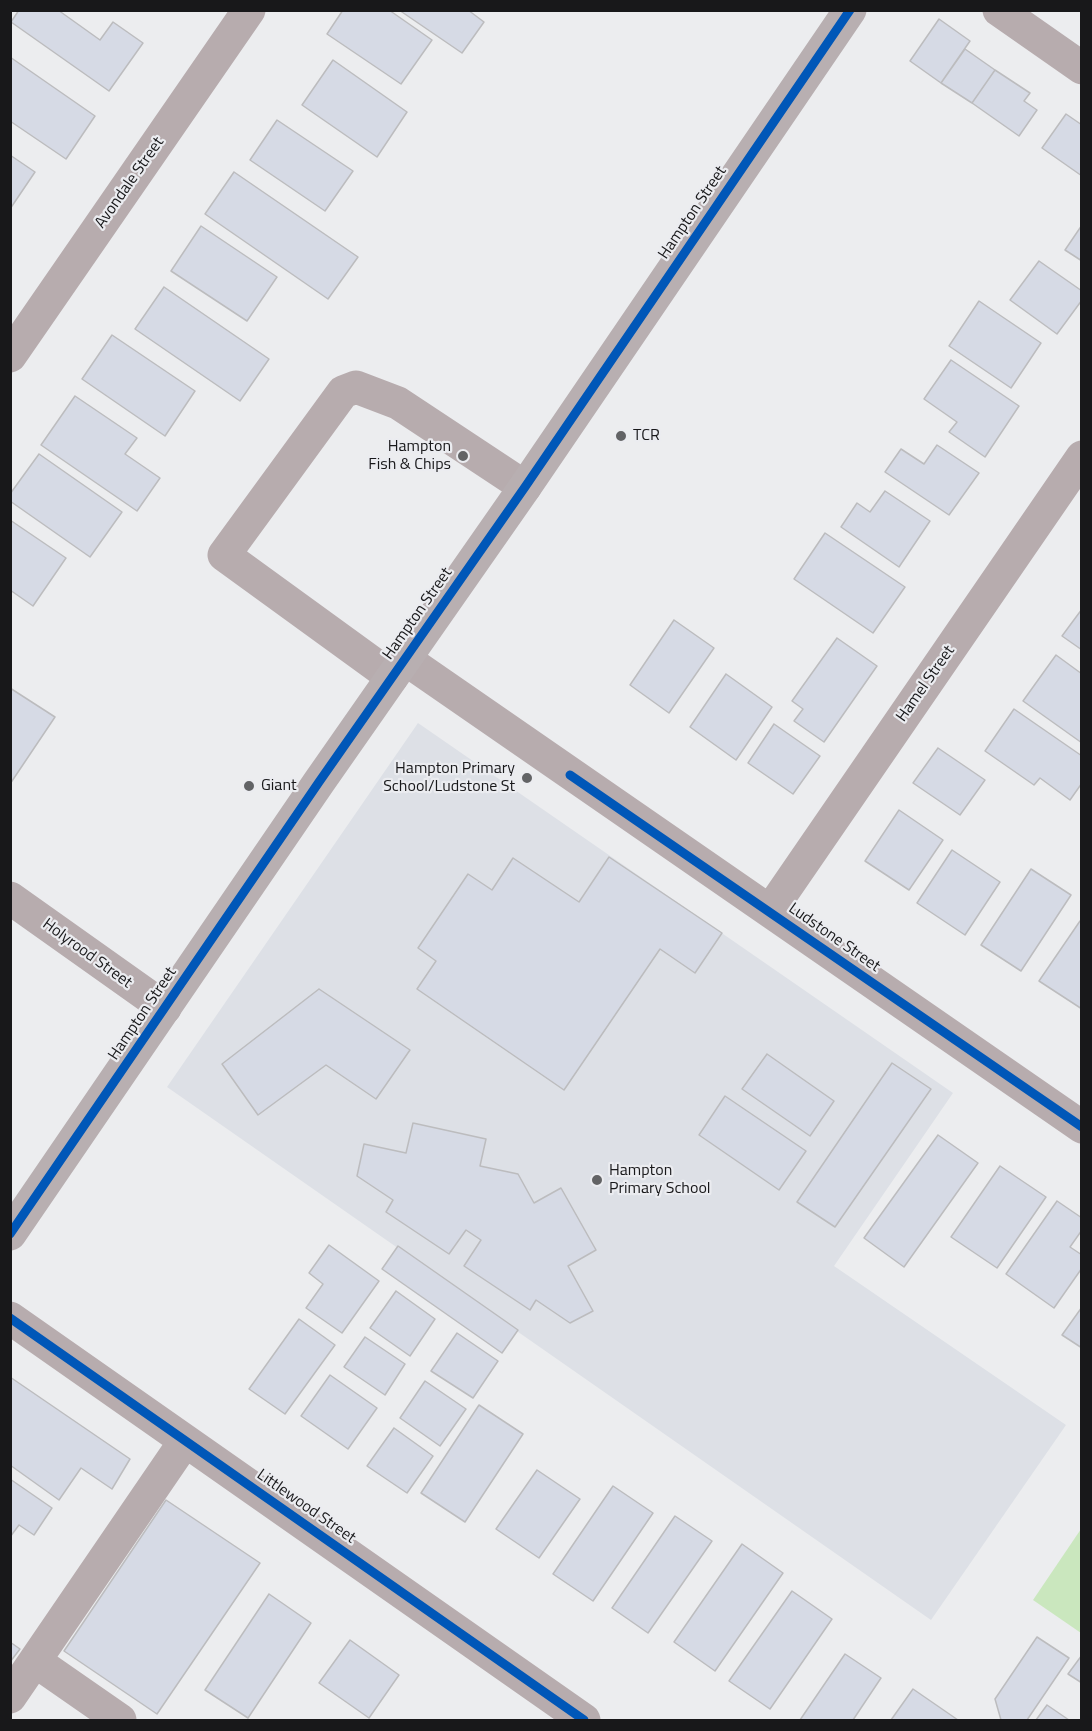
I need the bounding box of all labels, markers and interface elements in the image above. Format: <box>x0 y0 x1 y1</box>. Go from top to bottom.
street label: Avondale Street <box>91 134 169 232</box>
street label: Hampton Street <box>655 163 731 263</box>
place label: TCR <box>633 426 660 446</box>
marker: TCR <box>614 429 628 443</box>
place label: Hampton Fish & Chips <box>368 437 451 475</box>
marker: Hampton Fish & Chips <box>456 449 470 463</box>
street label: Hampton Street <box>379 564 457 664</box>
street label: Hamel Street <box>893 642 959 726</box>
place label: Hampton Primary School/Ludstone St <box>383 759 515 797</box>
marker: Hampton Primary School/Ludstone St <box>520 771 534 785</box>
place label: Giant <box>261 776 297 796</box>
marker: Giant <box>242 779 256 793</box>
street label: Ludstone Street <box>784 899 884 977</box>
street label: Holyrood Street <box>38 915 136 993</box>
street label: Hampton Street <box>105 964 181 1064</box>
place label: Hampton Primary School <box>609 1161 711 1199</box>
marker: Hampton Primary School <box>590 1173 604 1187</box>
street label: Littlewood Street <box>253 1466 359 1548</box>

